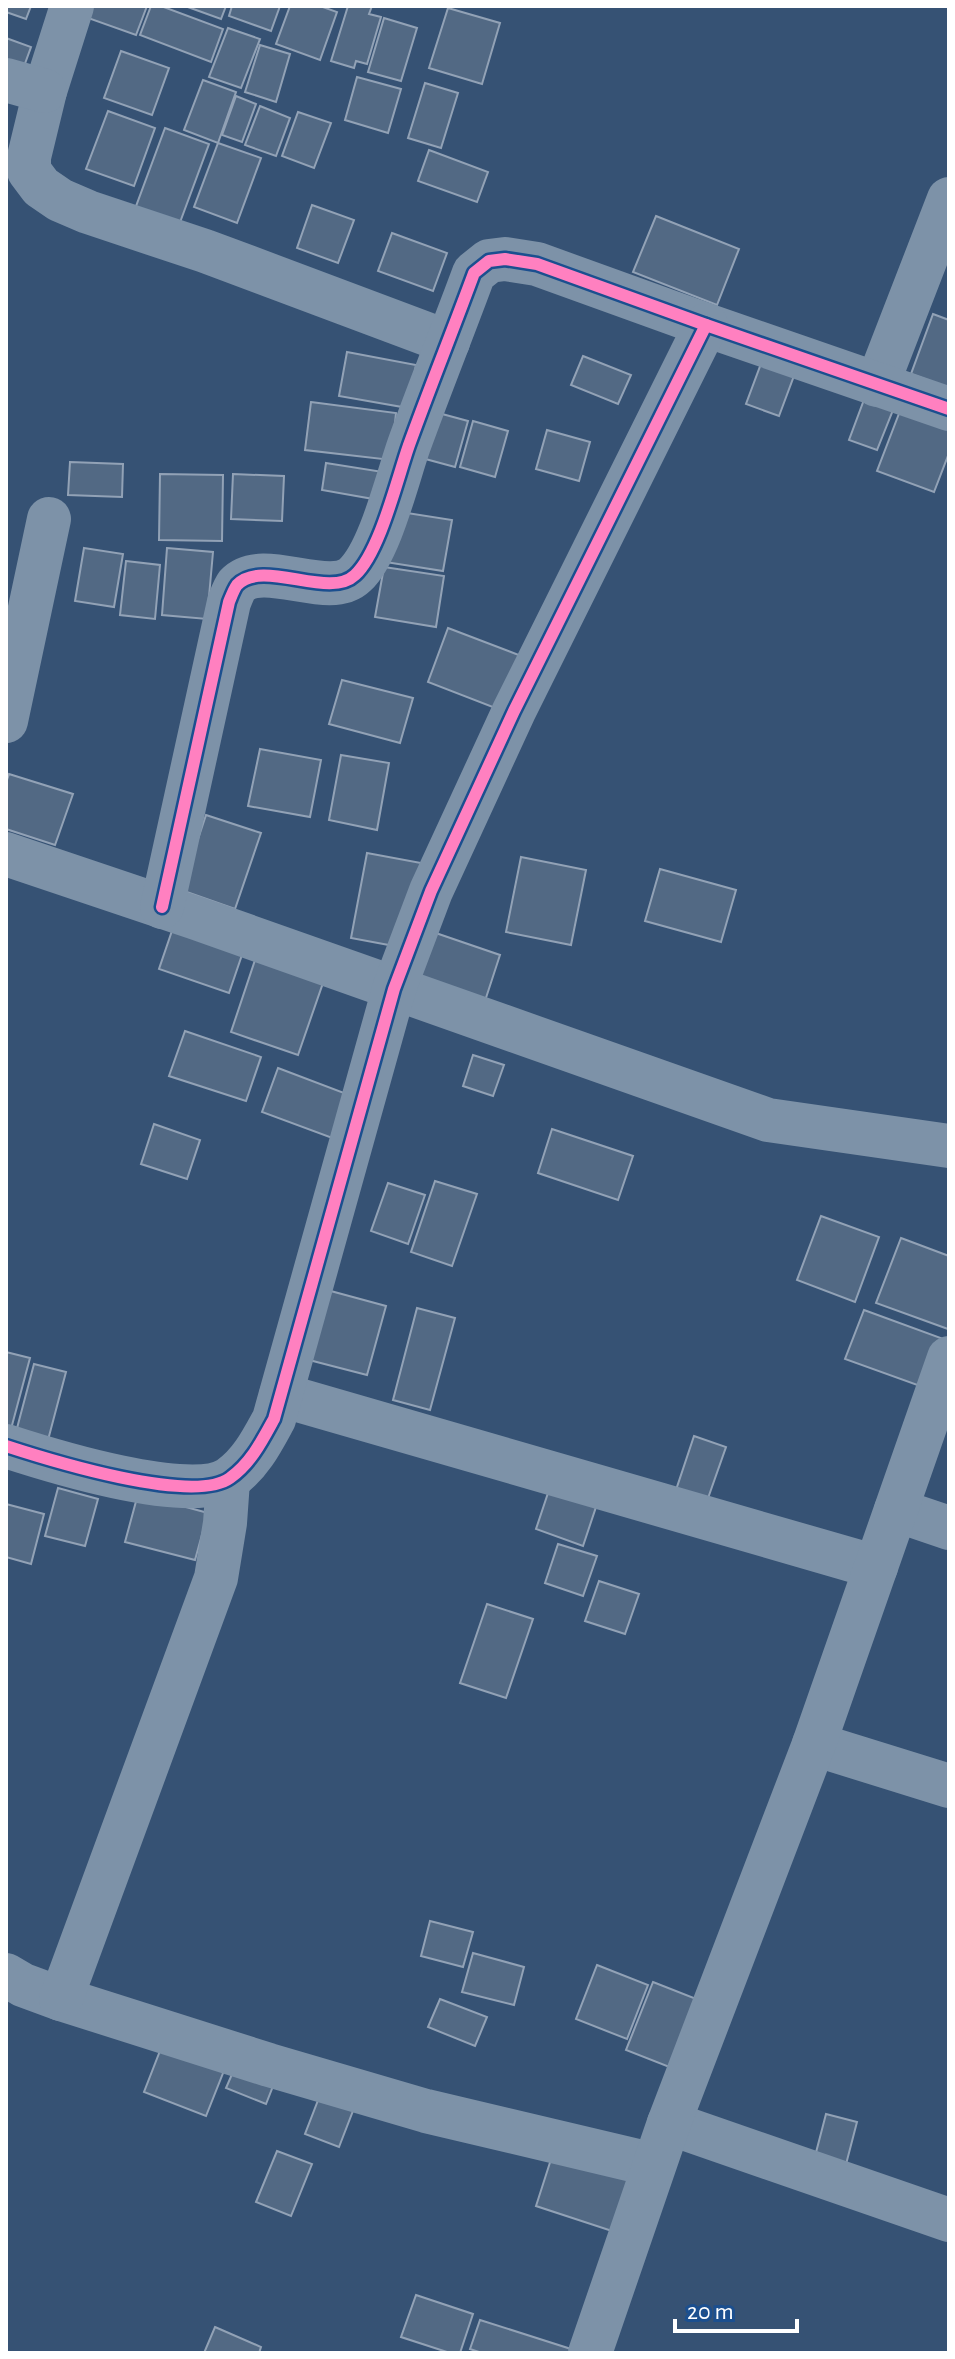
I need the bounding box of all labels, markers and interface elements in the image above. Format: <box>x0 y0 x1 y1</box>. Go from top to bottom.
scale bar <box>675 2283 797 2333</box>
text: 20 m <box>687 2300 734 2324</box>

